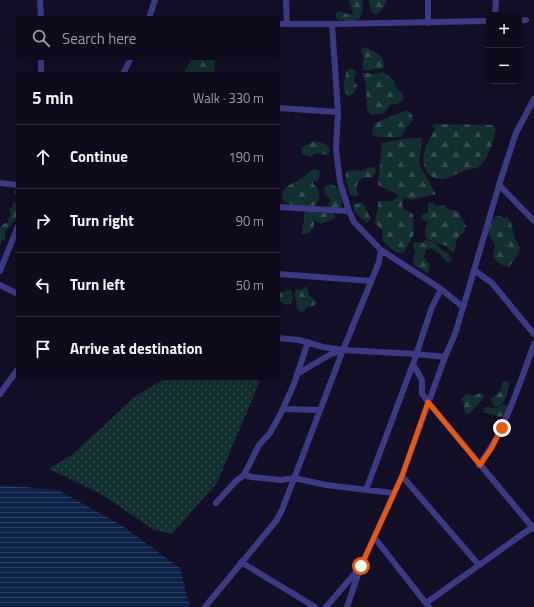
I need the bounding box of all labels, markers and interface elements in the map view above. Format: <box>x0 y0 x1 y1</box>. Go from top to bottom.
map controls <box>486 12 522 84</box>
button: + <box>486 12 522 48</box>
search box <box>16 16 280 60</box>
icon: search <box>30 27 52 49</box>
text: Search here <box>62 27 136 50</box>
button: − <box>486 48 522 84</box>
text: 5 min <box>32 85 73 111</box>
text: Walk · 330 m <box>193 88 264 108</box>
text: Continue <box>70 145 128 168</box>
icon: ahead <box>32 146 54 168</box>
text: 190 m <box>228 147 264 167</box>
text: Turn right <box>70 209 134 232</box>
icon: right <box>32 210 54 232</box>
text: 90 m <box>236 211 264 231</box>
text: Turn left <box>70 273 125 296</box>
icon: left <box>32 274 54 296</box>
text: 50 m <box>236 275 264 295</box>
text: Arrive at destination <box>70 337 203 360</box>
icon: arrive <box>32 338 54 360</box>
route end <box>493 419 511 437</box>
route start <box>352 557 370 575</box>

